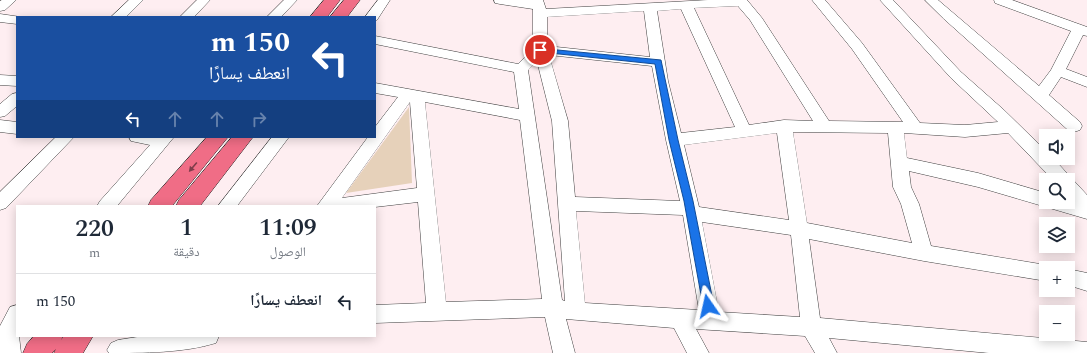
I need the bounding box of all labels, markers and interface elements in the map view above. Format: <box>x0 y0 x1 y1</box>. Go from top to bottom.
text: 150 m <box>211 21 290 64</box>
icon: left <box>304 32 356 84</box>
pin <box>523 33 557 67</box>
icon: arrive <box>529 39 551 61</box>
text: انعطف يسارًا <box>209 60 290 87</box>
icon: left <box>122 108 144 130</box>
icon: ahead <box>164 108 186 130</box>
icon: ahead <box>206 108 228 130</box>
icon: right <box>248 108 270 130</box>
map controls <box>1039 129 1075 341</box>
button: sound <box>1039 129 1075 165</box>
one-way arrow <box>188 161 197 172</box>
button: search <box>1039 173 1075 209</box>
text: 1 <box>180 210 193 246</box>
text: 11:09 <box>259 210 317 246</box>
text: 220 <box>75 211 114 247</box>
button: layers <box>1039 217 1075 253</box>
text: دقيقة <box>173 242 200 262</box>
text: الوصول <box>270 242 306 262</box>
text: m <box>89 243 100 263</box>
button: + <box>1039 261 1075 297</box>
position arrow <box>687 285 729 327</box>
text: انعطف يسارًا <box>250 289 322 312</box>
text: 150 m <box>36 290 75 313</box>
icon: left <box>334 291 356 313</box>
button: − <box>1039 305 1075 341</box>

